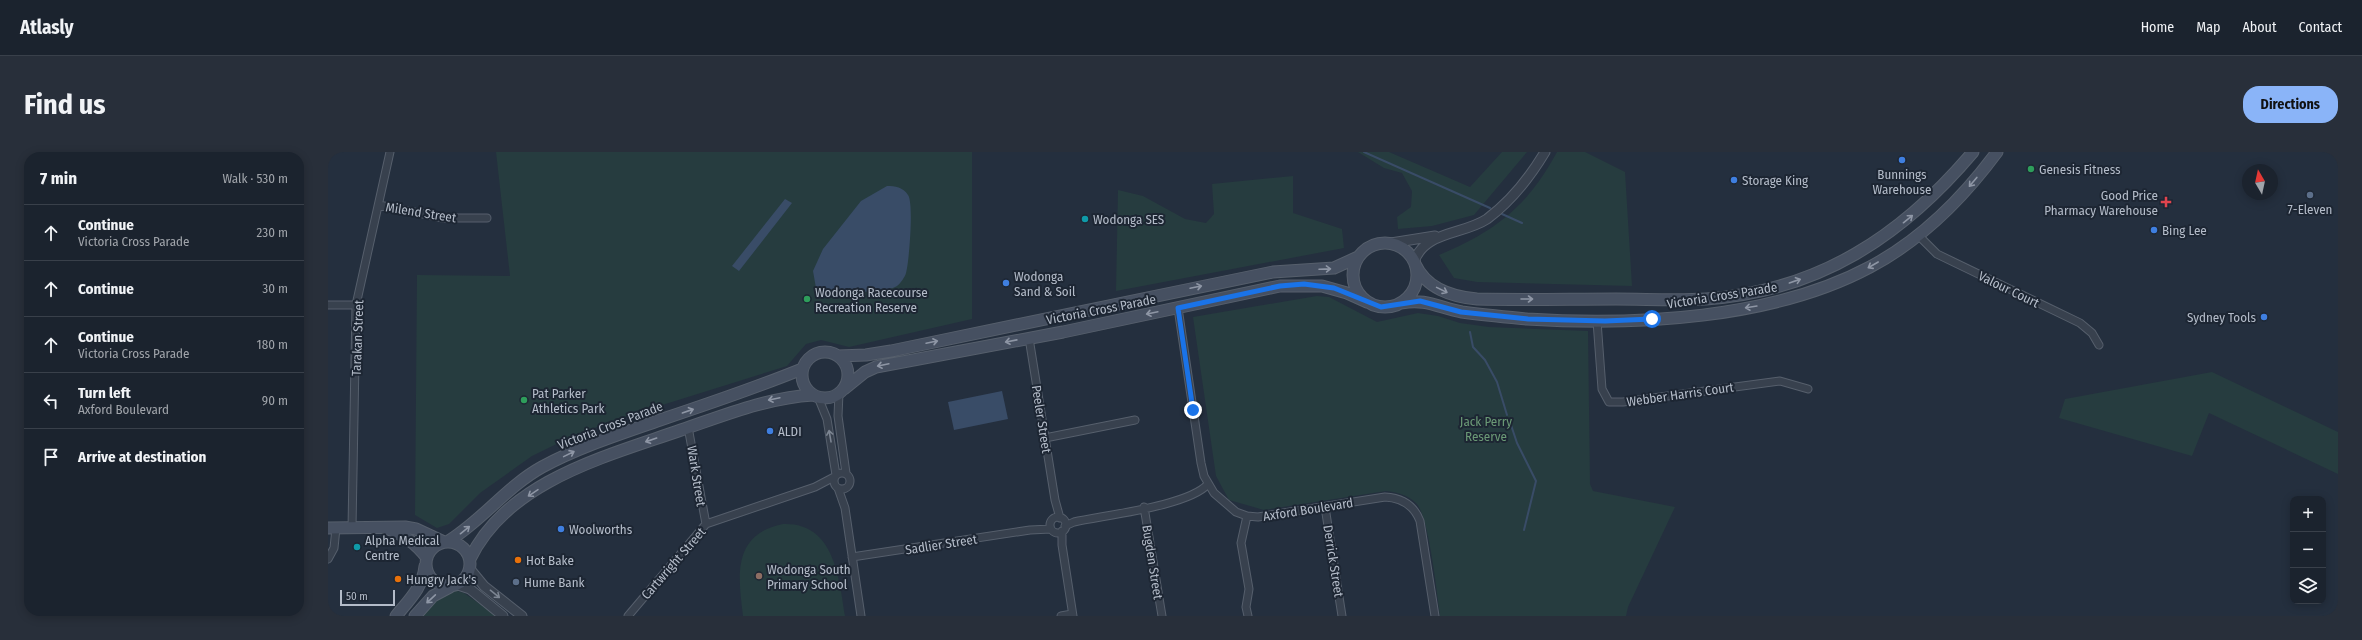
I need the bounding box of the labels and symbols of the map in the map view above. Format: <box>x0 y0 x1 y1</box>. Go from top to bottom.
marker: Bunnings Warehouse <box>1897 155 1907 165</box>
place label: Genesis Fitness <box>2039 162 2121 177</box>
marker: Genesis Fitness <box>2026 164 2036 174</box>
north arrow <box>2242 164 2278 200</box>
place label: Bunnings Warehouse <box>1873 167 1931 197</box>
place label: Storage King <box>1742 173 1809 188</box>
marker: Storage King <box>1729 175 1739 185</box>
one-way arrow <box>1968 177 1977 188</box>
place label: Good Price Pharmacy Warehouse <box>2044 188 2158 218</box>
marker: 7-Eleven <box>2305 190 2315 200</box>
marker: Good Price Pharmacy Warehouse <box>2161 197 2171 207</box>
street label: Milend Street <box>385 200 458 226</box>
place label: 7-Eleven <box>2288 202 2332 217</box>
place label: Wodonga SES <box>1093 212 1164 227</box>
marker: Wodonga SES <box>1080 214 1090 224</box>
one-way arrow <box>1903 215 1914 223</box>
place label: Bing Lee <box>2162 223 2207 238</box>
marker: Bing Lee <box>2149 225 2159 235</box>
one-way arrow <box>1868 261 1879 269</box>
one-way arrow <box>1318 265 1331 273</box>
street label: Valour Court <box>1976 268 2042 311</box>
place label: Wodonga Sand & Soil <box>1014 269 1076 299</box>
one-way arrow <box>1788 277 1801 284</box>
marker: Wodonga Sand & Soil <box>1001 278 1011 288</box>
street label: Victoria Cross Parade <box>1666 279 1778 312</box>
one-way arrow <box>1189 283 1202 291</box>
place label: Wodonga Racecourse Recreation Reserve <box>815 285 928 315</box>
one-way arrow <box>1436 287 1448 294</box>
street label: Victoria Cross Parade <box>1045 291 1157 327</box>
marker: Wodonga Racecourse Recreation Reserve <box>802 294 812 304</box>
one-way arrow <box>1520 295 1533 303</box>
street label: Tarakan Street <box>349 299 366 376</box>
one-way arrow <box>1745 303 1758 311</box>
one-way arrow <box>1146 310 1159 318</box>
route start <box>1643 310 1661 328</box>
place label: Sydney Tools <box>2187 310 2256 325</box>
marker: Sydney Tools <box>2259 312 2269 322</box>
one-way arrow <box>925 338 938 346</box>
one-way arrow <box>1005 338 1018 346</box>
one-way arrow <box>877 362 890 370</box>
street label: Webber Harris Court <box>1626 379 1735 409</box>
street label: Peeler Street <box>1029 384 1054 455</box>
place label: Pat Parker Athletics Park <box>532 386 605 416</box>
marker: Pat Parker Athletics Park <box>519 395 529 405</box>
one-way arrow <box>768 396 781 404</box>
street label: Victoria Cross Parade <box>555 398 665 452</box>
route end <box>1184 401 1202 419</box>
one-way arrow <box>682 406 694 414</box>
park label: Jack Perry Reserve <box>1460 414 1512 444</box>
place label: ALDI <box>778 424 802 439</box>
marker: ALDI <box>765 426 775 436</box>
one-way arrow <box>826 430 834 443</box>
one-way arrow <box>645 437 657 445</box>
street label: Wark Street <box>684 445 709 508</box>
one-way arrow <box>563 450 575 457</box>
one-way arrow <box>527 489 538 497</box>
street label: Axford Boulevard <box>1262 495 1354 524</box>
place label: Woolworths <box>569 522 633 537</box>
marker: Woolworths <box>556 524 566 534</box>
street label: Cartwright Street <box>638 524 709 602</box>
street label: Bugden Street <box>1139 524 1166 601</box>
street label: Derrick Street <box>1320 524 1347 599</box>
one-way arrow <box>459 526 470 535</box>
street label: Sadlier Street <box>904 531 979 558</box>
place label: Alpha Medical Centre <box>365 533 440 563</box>
marker: Alpha Medical Centre <box>352 542 362 552</box>
place label: Hot Bake <box>526 553 574 568</box>
marker: Hot Bake <box>513 555 523 565</box>
place label: Wodonga South Primary School <box>767 562 851 592</box>
marker: Wodonga South Primary School <box>754 571 764 581</box>
place label: Hungry Jack's <box>406 572 477 587</box>
marker: Hungry Jack's <box>393 574 403 584</box>
place label: Hume Bank <box>524 575 585 590</box>
marker: Hume Bank <box>511 577 521 587</box>
scale bar <box>340 588 395 607</box>
one-way arrow <box>489 590 500 598</box>
one-way arrow <box>426 594 436 604</box>

